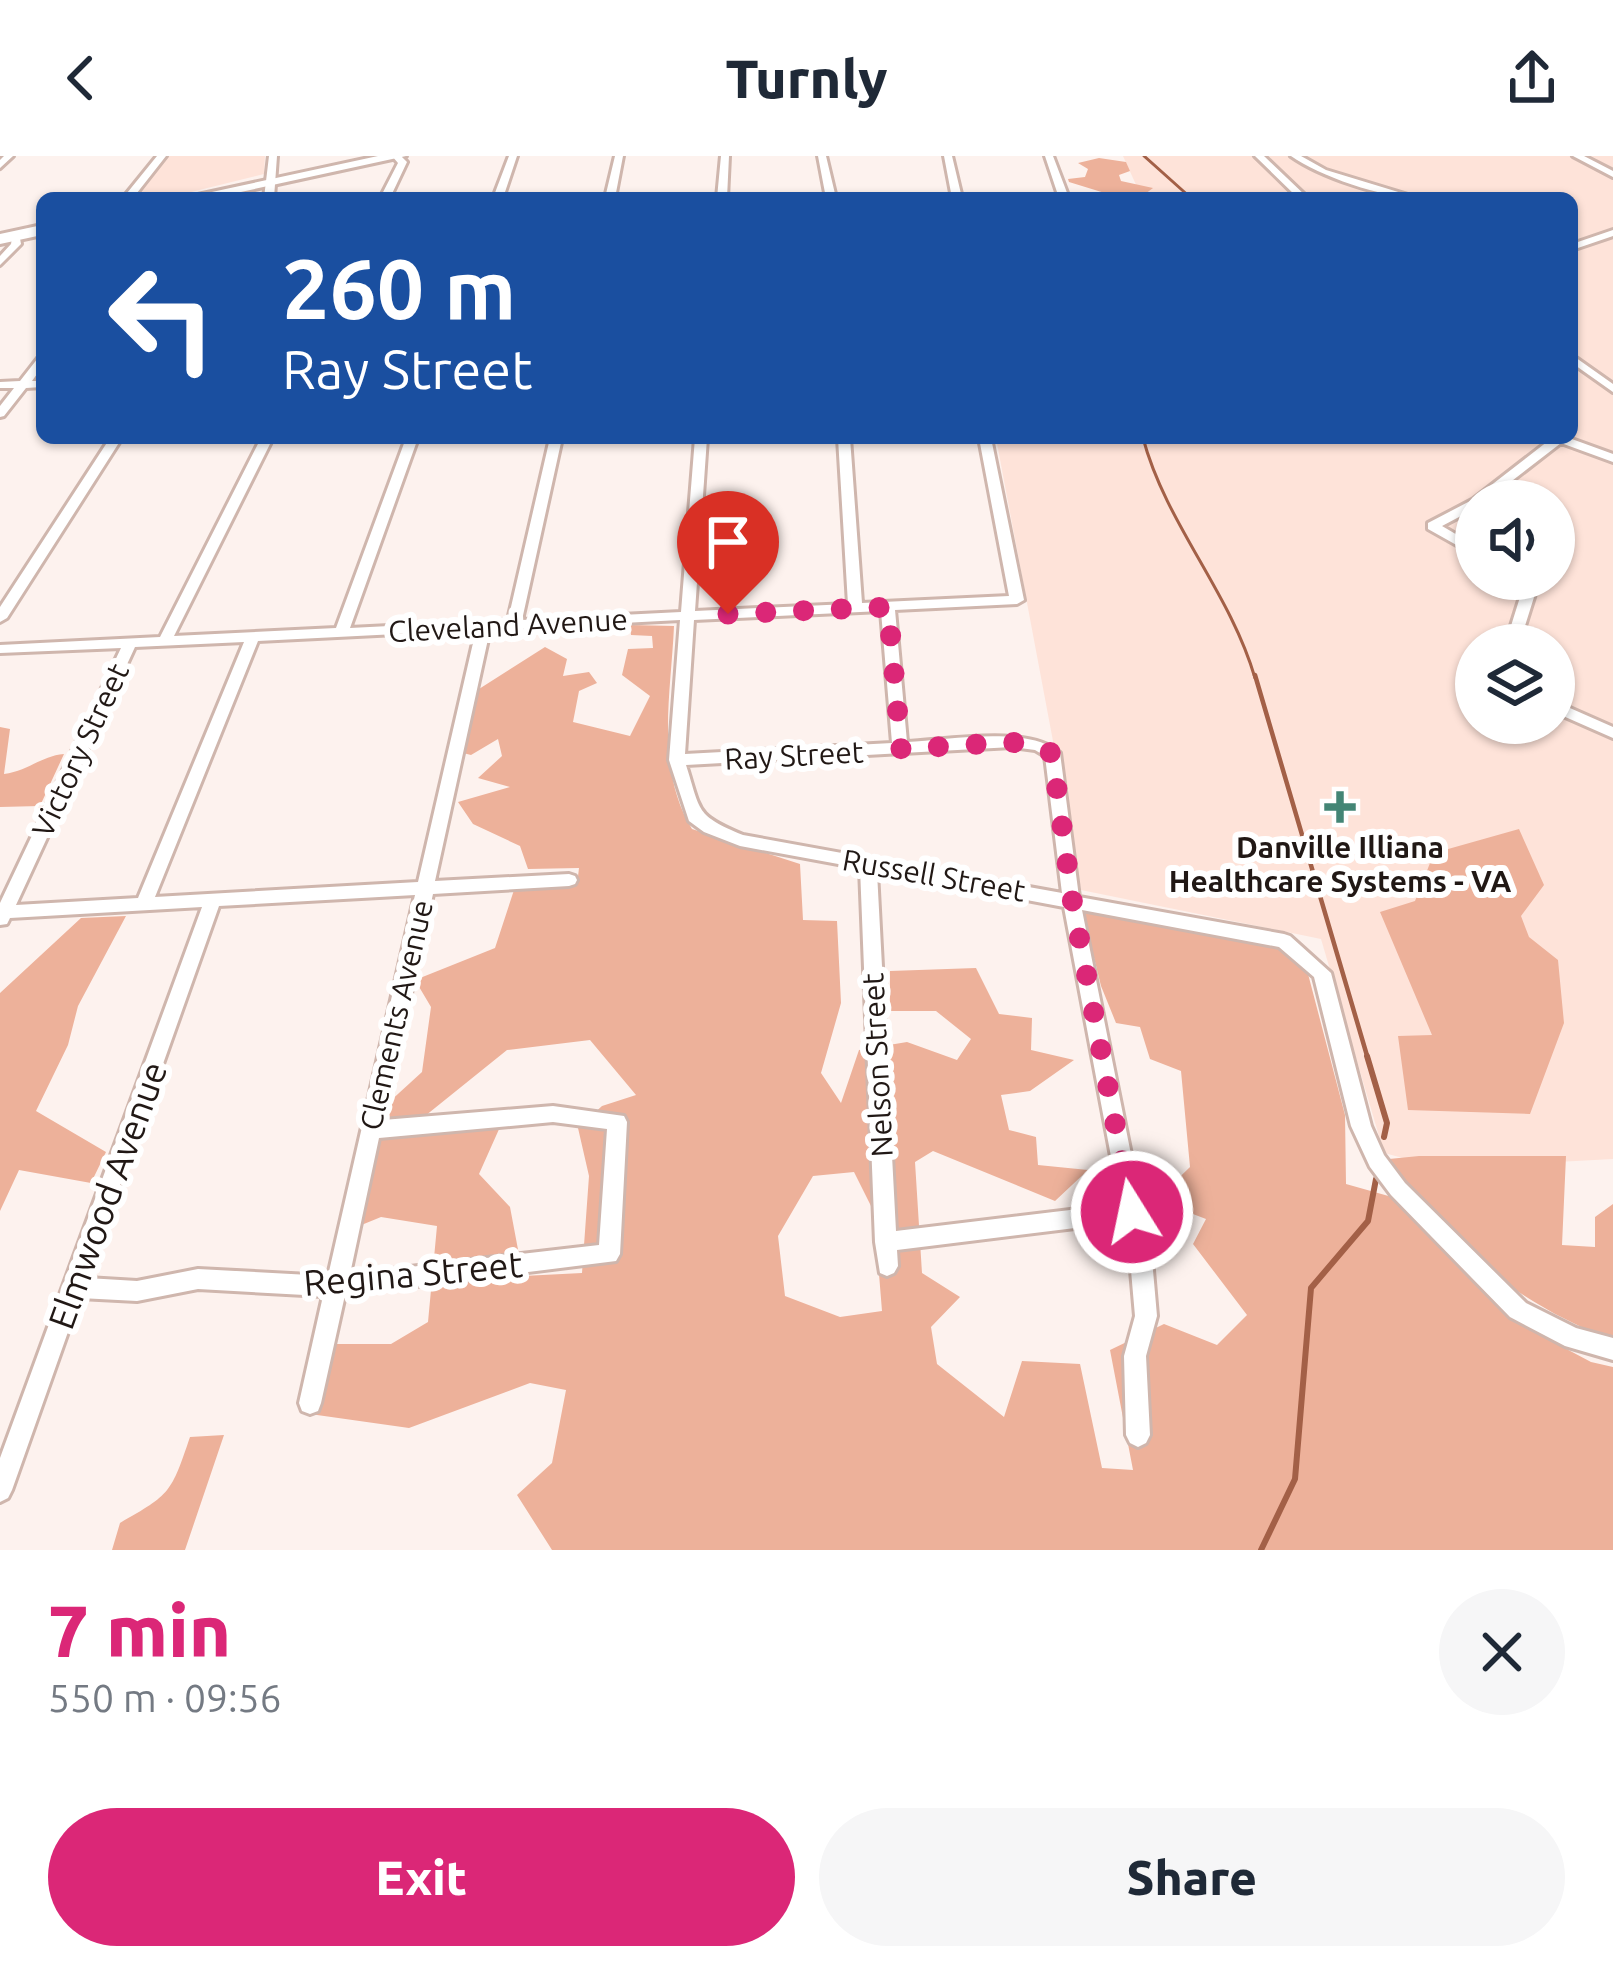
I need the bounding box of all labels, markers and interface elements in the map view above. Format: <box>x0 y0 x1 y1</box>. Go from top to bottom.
icon: back <box>48 45 114 111</box>
icon: share <box>1499 45 1565 111</box>
text: Turnly <box>726 48 887 108</box>
icon: left <box>84 240 240 396</box>
text: 260 m <box>282 241 516 335</box>
text: Ray Street <box>282 339 532 399</box>
map controls <box>1455 480 1575 744</box>
button: sound <box>1455 480 1575 600</box>
pin <box>677 491 779 614</box>
icon: arrive <box>695 509 761 575</box>
street label: Cleveland Avenue <box>387 602 629 648</box>
button: layers <box>1455 624 1575 744</box>
street label: Victory Street <box>25 658 135 842</box>
street label: Ray Street <box>724 734 865 776</box>
marker: Danville Illiana Healthcare Systems - VA <box>1324 791 1356 823</box>
place label: Danville Illiana Healthcare Systems - VA <box>1169 830 1511 898</box>
street label: Russell Street <box>840 842 1028 908</box>
street label: Clements Avenue <box>353 897 439 1133</box>
street label: Nelson Street <box>855 972 899 1158</box>
street label: Elmwood Avenue <box>40 1056 174 1334</box>
position arrow <box>1069 1149 1195 1275</box>
street label: Regina Street <box>302 1243 524 1303</box>
button: close <box>1439 1589 1565 1715</box>
text: 7 min <box>48 1590 231 1671</box>
text: 550 m · 09:56 <box>48 1676 282 1719</box>
button: Exit <box>48 1808 795 1946</box>
button: Share <box>819 1808 1565 1946</box>

